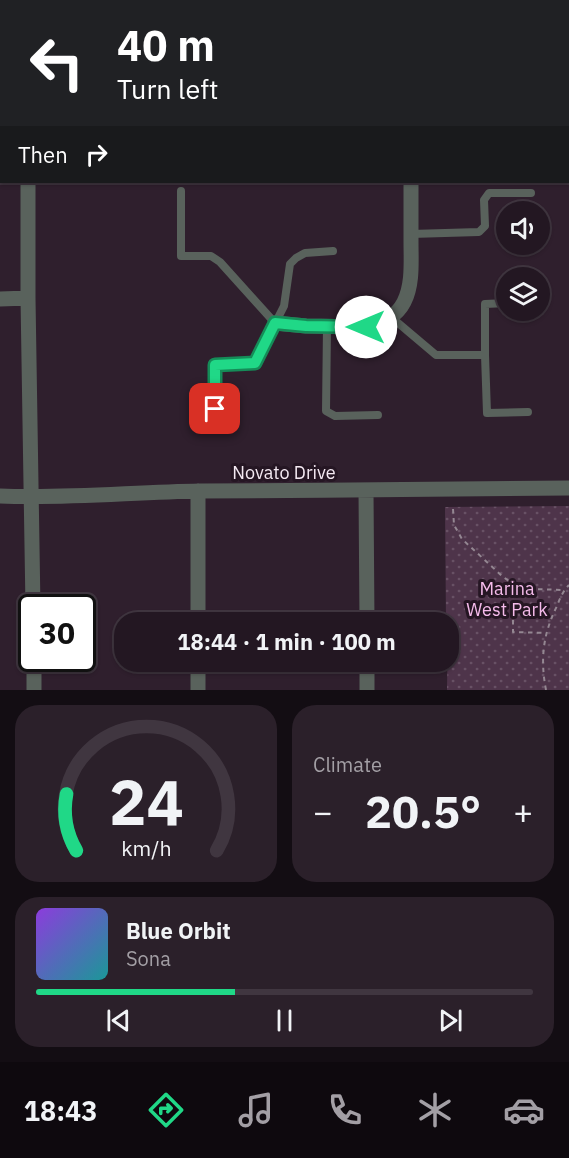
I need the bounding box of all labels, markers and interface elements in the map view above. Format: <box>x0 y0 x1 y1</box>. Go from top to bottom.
text: 40 m <box>117 18 215 73</box>
icon: left <box>18 24 96 102</box>
text: Turn left <box>117 71 218 106</box>
icon: right <box>80 138 113 171</box>
text: Then <box>18 140 68 169</box>
map controls <box>496 201 550 321</box>
button: sound <box>496 201 550 255</box>
button: layers <box>496 267 550 321</box>
position arrow <box>334 295 398 359</box>
pin <box>189 383 240 434</box>
icon: arrive <box>198 392 231 425</box>
street label: Novato Drive <box>232 461 336 484</box>
park label: Marina West Park <box>466 577 548 621</box>
speed limit sign: 30 <box>18 594 96 672</box>
text: 18:44 · 1 min · 100 m <box>177 627 396 656</box>
text: Climate <box>313 751 382 778</box>
text: 24 <box>109 761 183 842</box>
text: 20.5° <box>365 782 481 840</box>
text: − <box>313 790 333 833</box>
text: + <box>513 790 533 833</box>
text: km/h <box>121 834 171 862</box>
text: Blue Orbit <box>126 916 231 945</box>
text: Sona <box>126 945 171 972</box>
icon: previous <box>102 1004 135 1037</box>
icon: pause <box>268 1004 301 1037</box>
icon: next <box>434 1004 467 1037</box>
icon: directions <box>145 1089 187 1131</box>
icon: music <box>235 1089 277 1131</box>
icon: phone <box>324 1089 366 1131</box>
icon: climate <box>414 1089 456 1131</box>
icon: car <box>503 1089 545 1131</box>
text: 18:43 <box>24 1093 97 1128</box>

